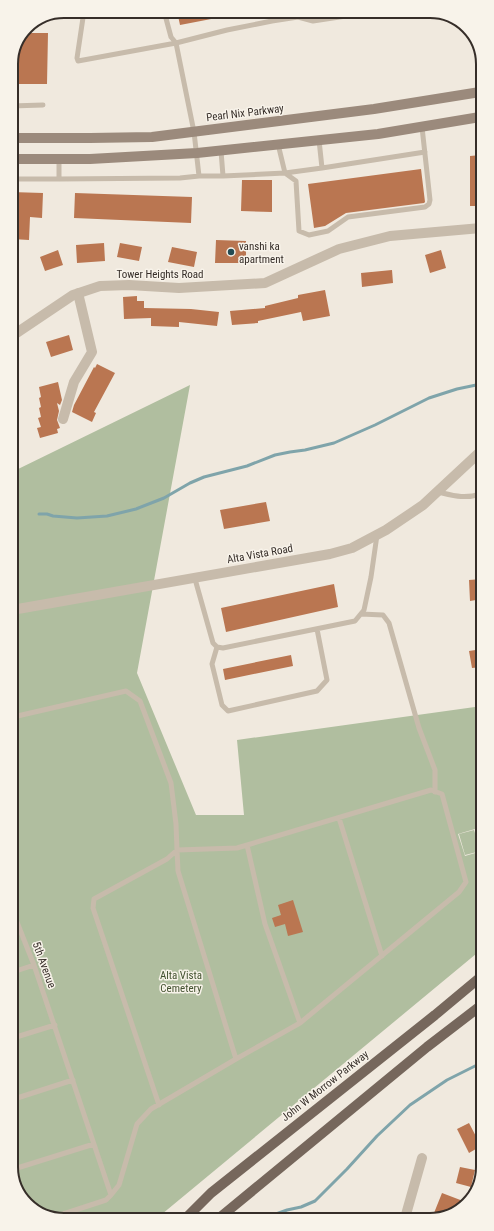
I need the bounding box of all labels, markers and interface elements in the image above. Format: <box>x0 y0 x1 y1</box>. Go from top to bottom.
street label: Pearl Nix Parkway <box>205 102 285 124</box>
place label: vanshi ka apartment <box>239 240 284 266</box>
marker: vanshi ka apartment <box>226 247 236 257</box>
street label: Tower Heights Road <box>116 268 204 281</box>
street label: Alta Vista Road <box>226 542 294 566</box>
street label: 5th Avenue <box>30 940 58 990</box>
park label: Alta Vista Cemetery <box>160 969 202 995</box>
street label: John W Morrow Parkway <box>279 1048 372 1124</box>

